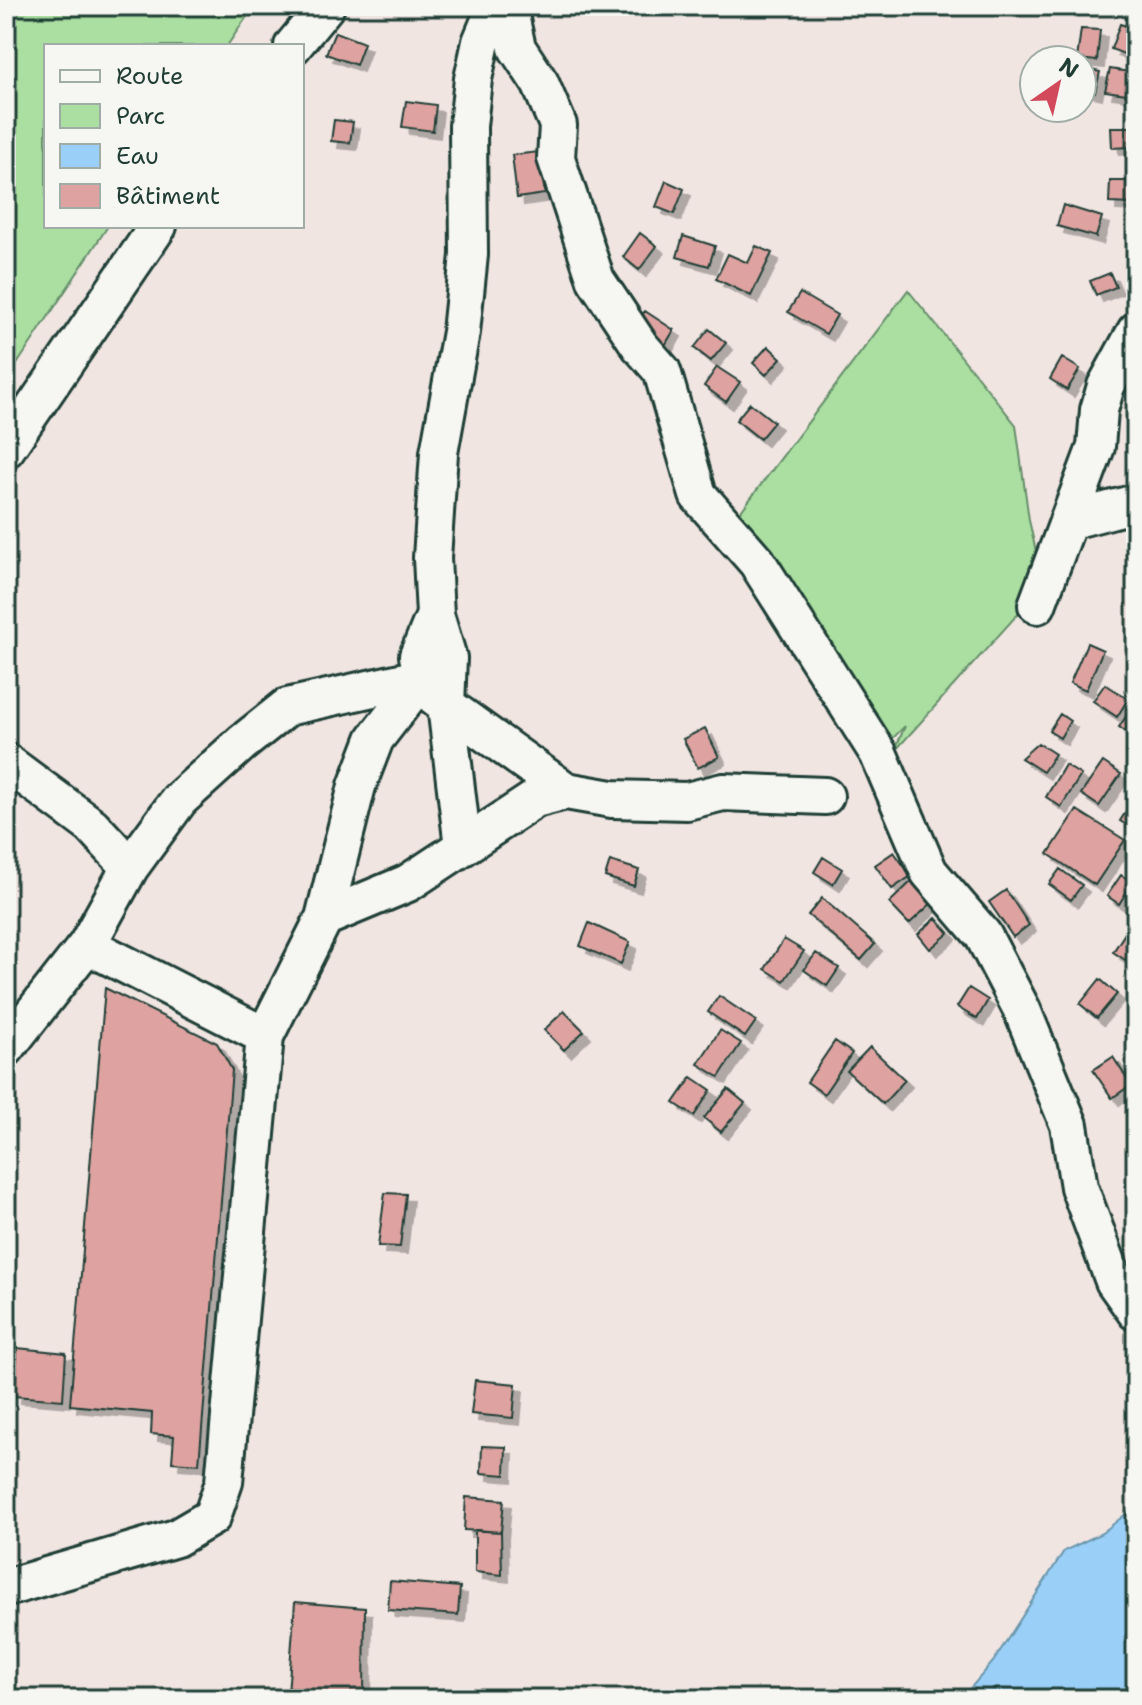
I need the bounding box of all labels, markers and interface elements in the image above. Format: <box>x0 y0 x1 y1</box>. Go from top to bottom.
legend <box>44 44 304 228</box>
north arrow <box>1018 44 1098 124</box>
text: N <box>1054 51 1084 85</box>
text: Route <box>116 60 184 92</box>
text: Parc <box>116 100 165 132</box>
text: Eau <box>116 140 159 172</box>
text: Bâtiment <box>116 180 220 212</box>

